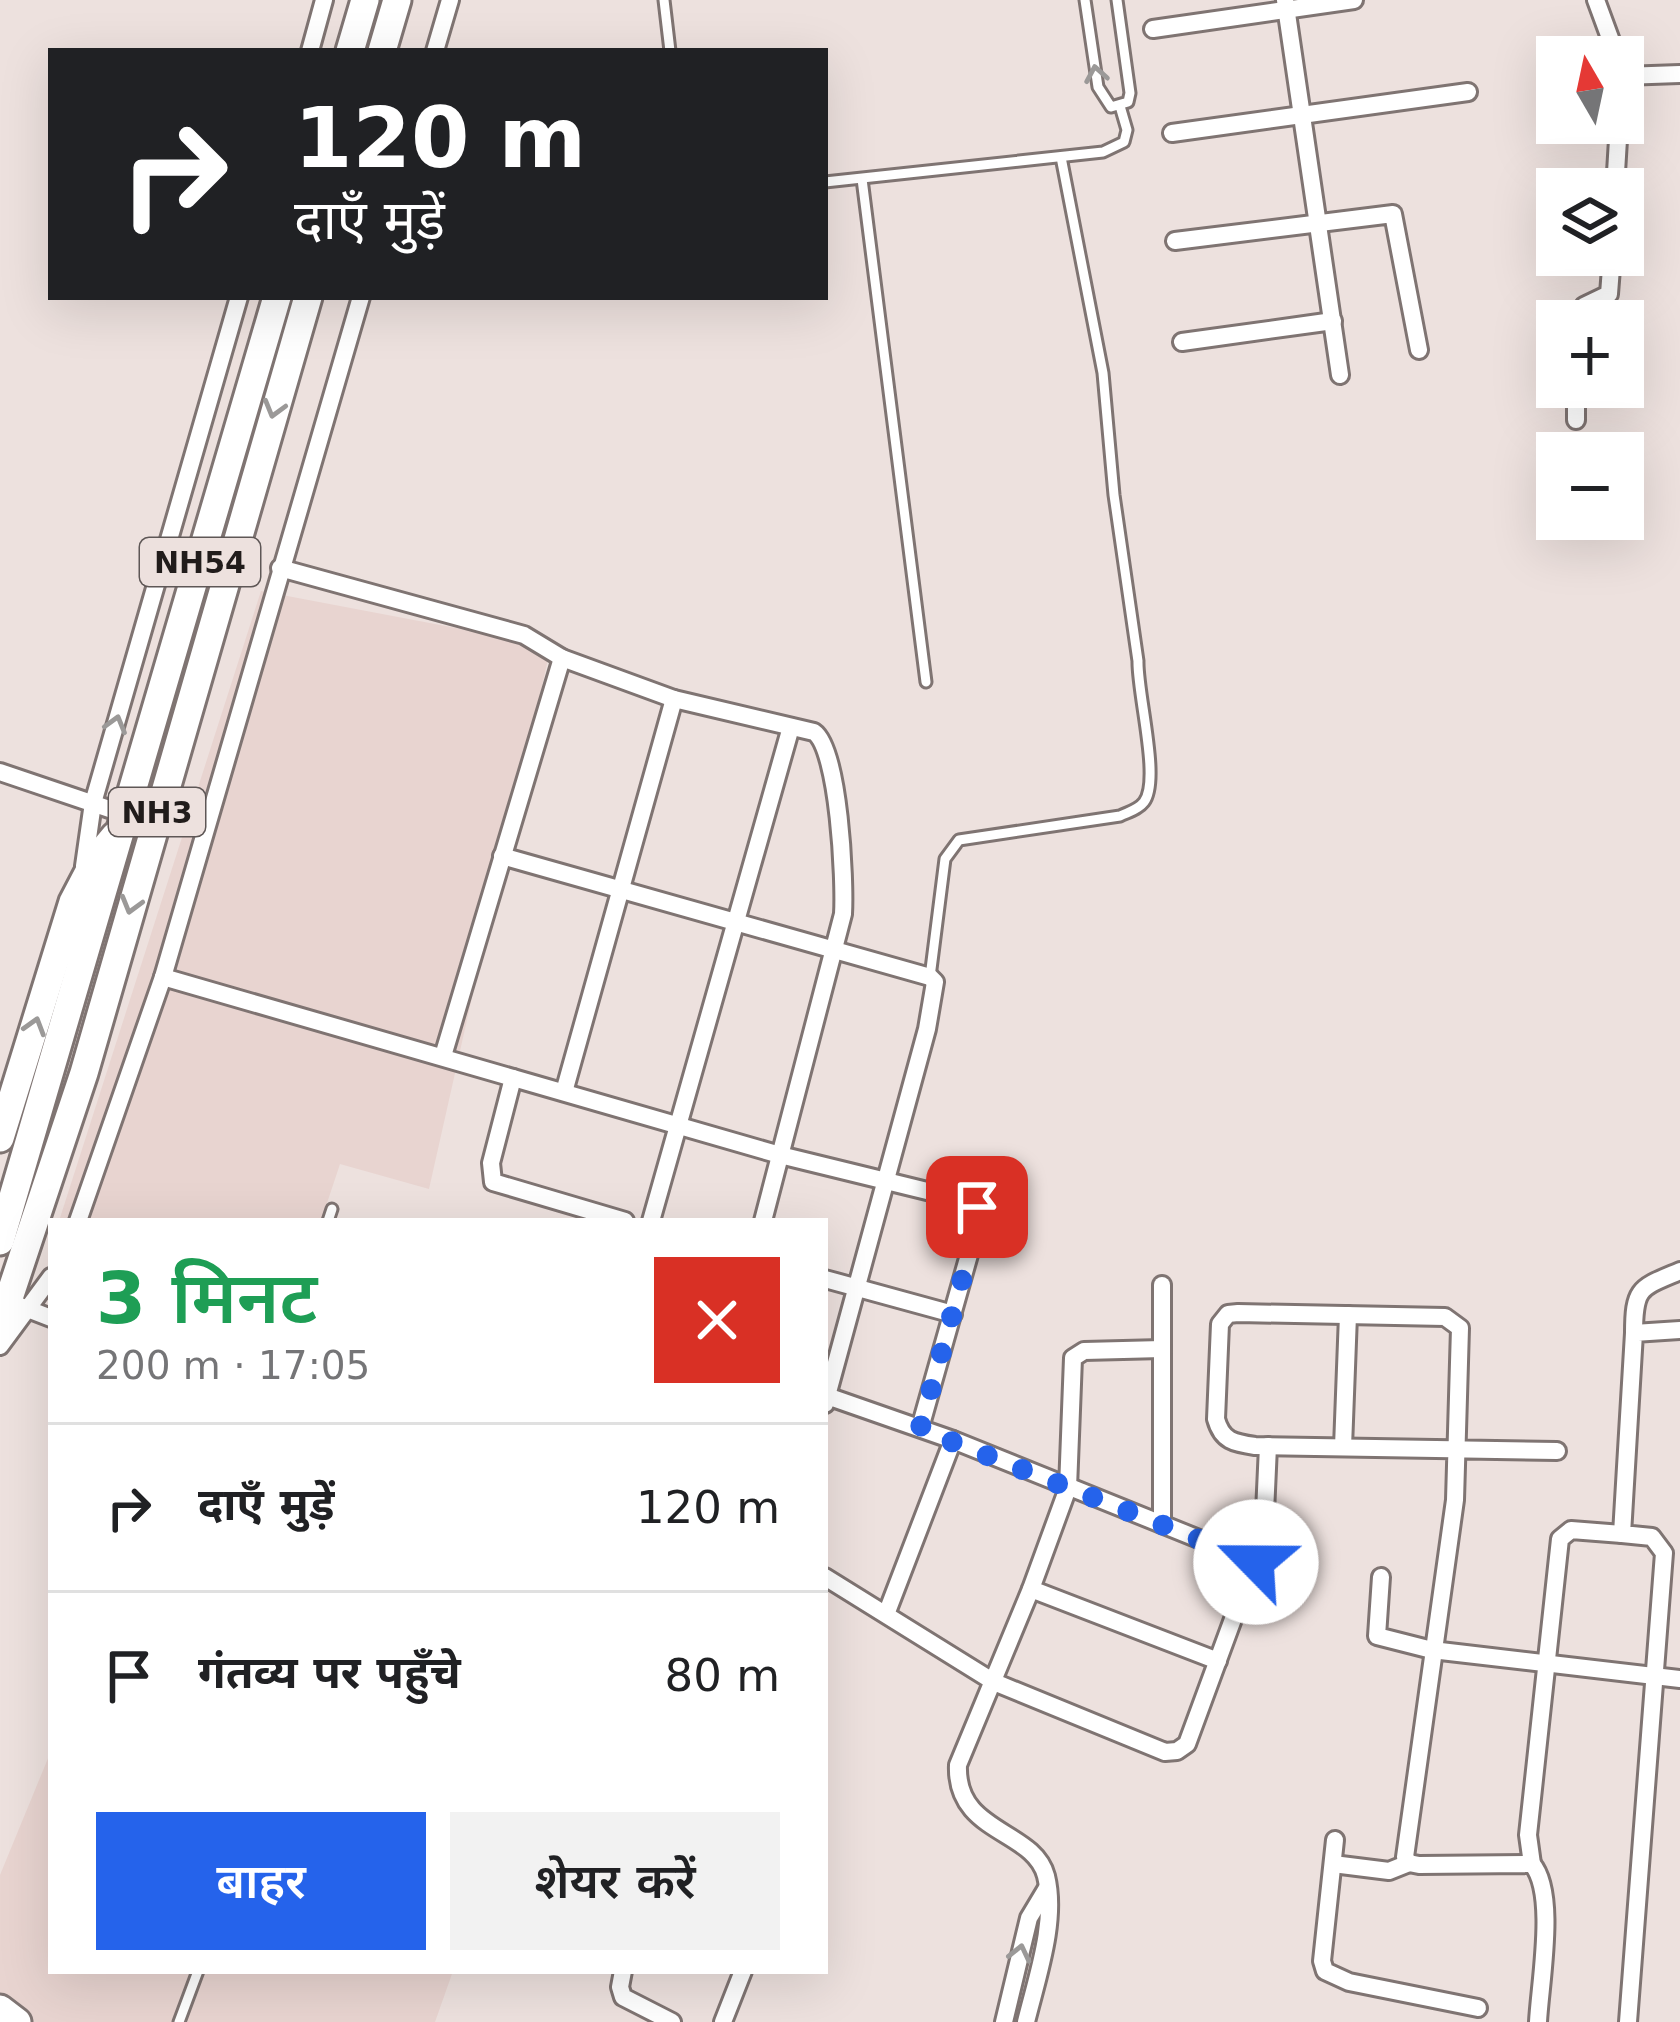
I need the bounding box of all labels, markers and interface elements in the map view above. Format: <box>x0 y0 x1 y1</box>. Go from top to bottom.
north arrow <box>1536 36 1644 144</box>
map controls <box>1536 36 1644 540</box>
one-way arrow <box>1085 64 1110 84</box>
text: 120 m <box>294 89 586 187</box>
icon: right <box>96 96 252 252</box>
button: layers <box>1536 168 1644 276</box>
text: दाएँ मुड़ें <box>294 189 445 252</box>
button: + <box>1536 300 1644 408</box>
one-way arrow <box>263 398 288 419</box>
button: − <box>1536 432 1644 540</box>
road number: NH54 <box>140 538 260 586</box>
one-way arrow <box>101 714 126 735</box>
road number: NH3 <box>109 788 205 836</box>
one-way arrow <box>120 894 145 915</box>
one-way arrow <box>20 1016 45 1037</box>
pin <box>926 1156 1028 1258</box>
icon: arrive <box>944 1174 1010 1240</box>
text: 3 मिनट <box>96 1256 317 1340</box>
button: close <box>654 1257 780 1383</box>
text: 200 m · 17:05 <box>96 1343 370 1388</box>
icon: right <box>96 1475 162 1541</box>
text: दाएँ मुड़ें <box>198 1478 335 1531</box>
text: 120 m <box>636 1481 780 1534</box>
position arrow <box>1193 1499 1319 1625</box>
icon: arrive <box>96 1643 162 1709</box>
text: गंतव्य पर पहुँचे <box>198 1646 461 1699</box>
text: 80 m <box>665 1649 780 1702</box>
button: बाहर <box>96 1812 426 1950</box>
button: शेयर करें <box>450 1812 780 1950</box>
one-way arrow <box>1006 1943 1031 1963</box>

